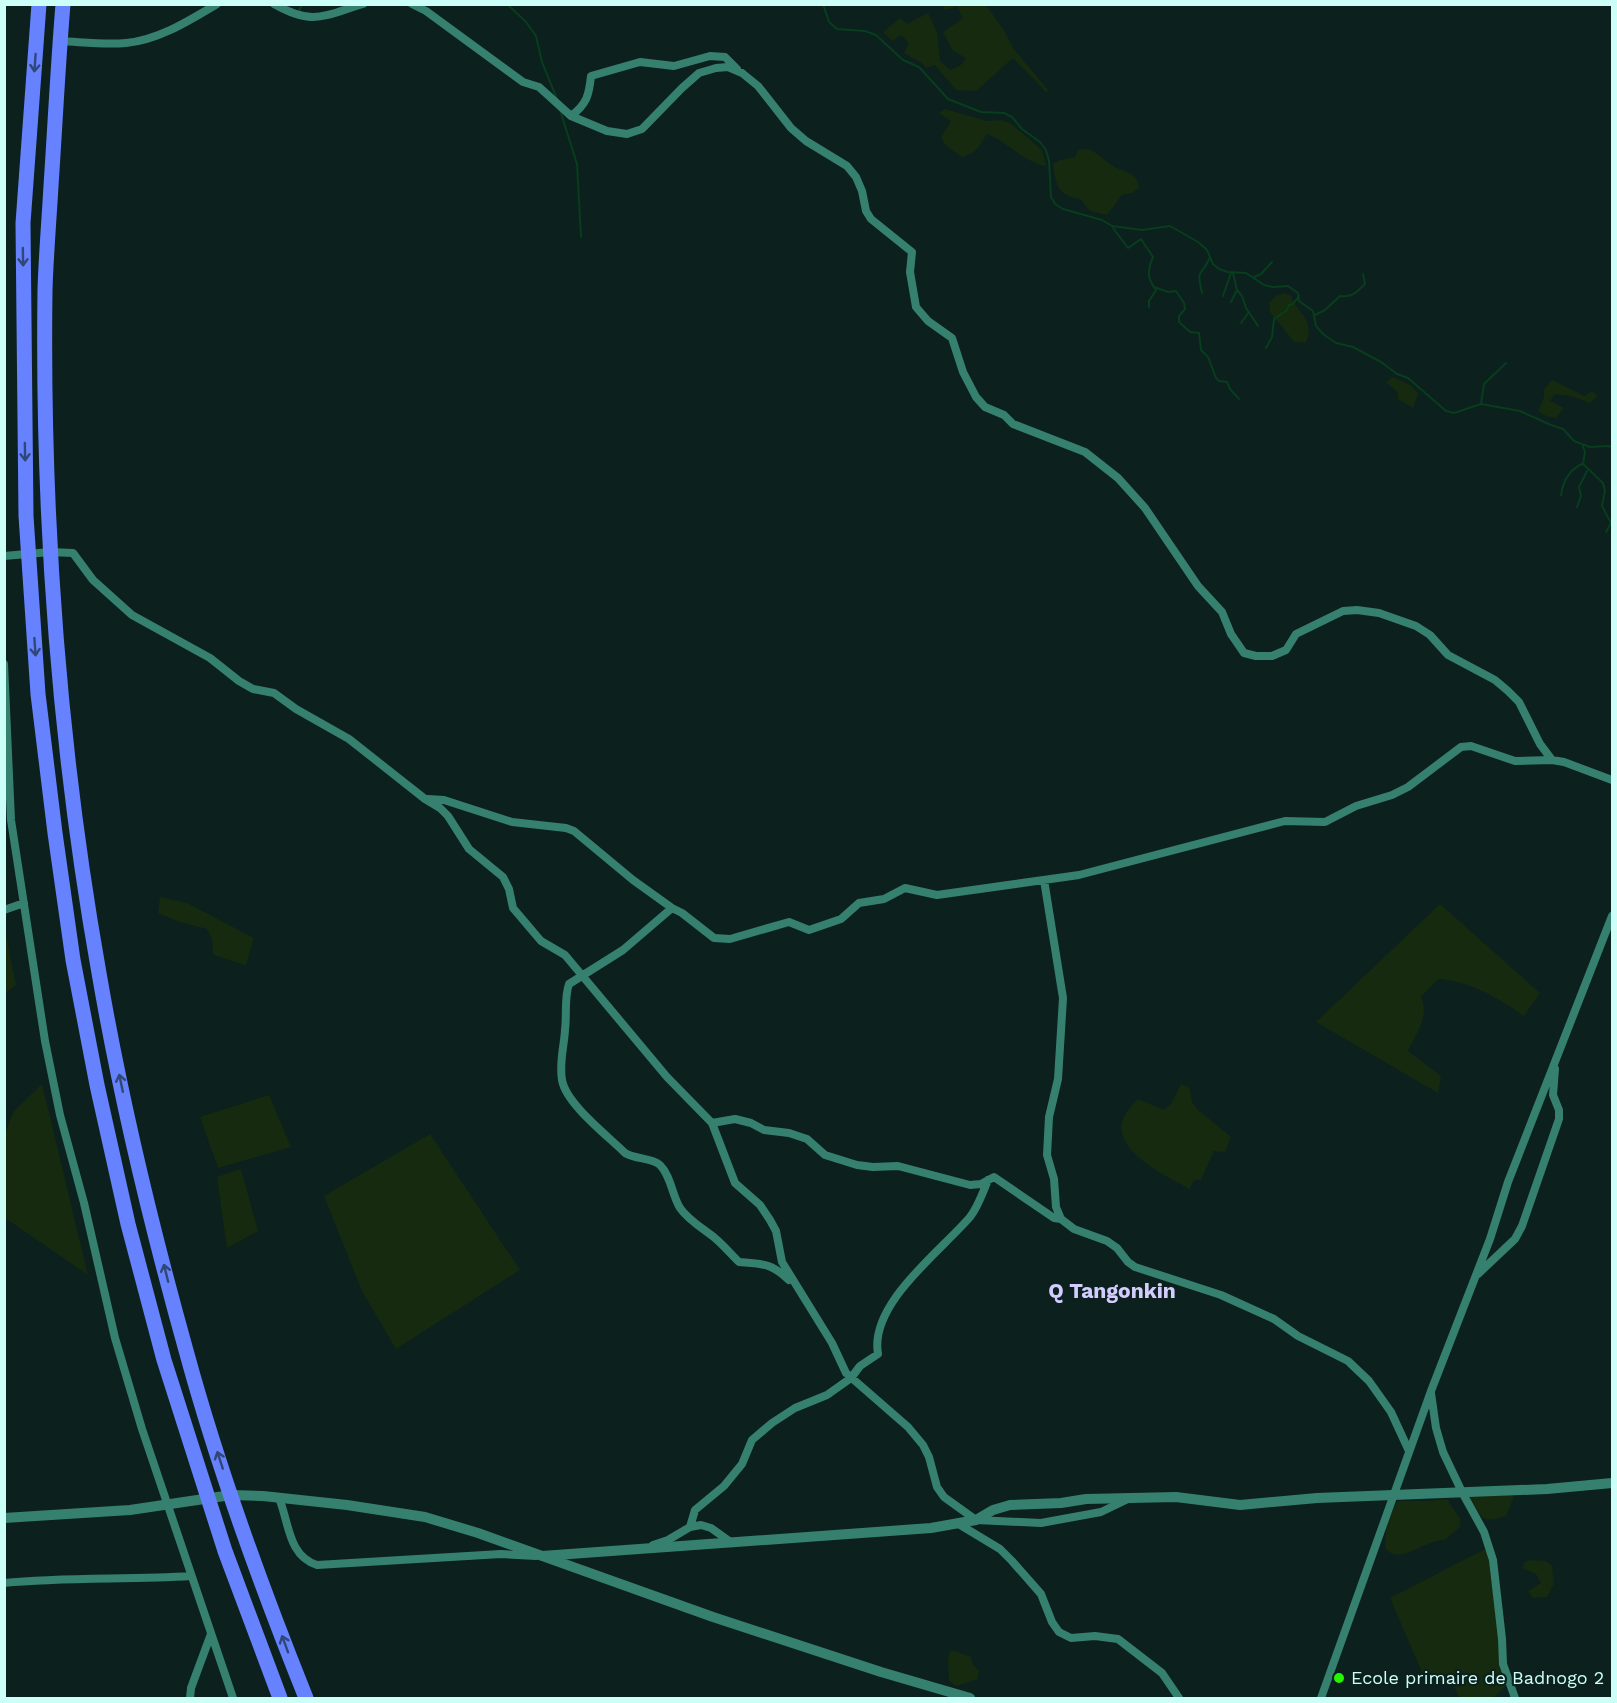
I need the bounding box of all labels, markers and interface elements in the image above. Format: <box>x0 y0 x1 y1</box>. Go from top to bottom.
one-way arrow <box>29 52 40 72</box>
one-way arrow <box>18 247 29 267</box>
one-way arrow <box>19 442 31 462</box>
one-way arrow <box>30 637 41 657</box>
one-way arrow <box>114 1074 126 1093</box>
one-way arrow <box>159 1264 171 1283</box>
district label: Q Tangonkin <box>1048 1278 1176 1303</box>
one-way arrow <box>214 1451 225 1470</box>
one-way arrow <box>278 1635 289 1654</box>
place label: Ecole primaire de Badnogo 2 <box>1351 1667 1604 1688</box>
marker: Ecole primaire de Badnogo 2 <box>1332 1671 1346 1685</box>

